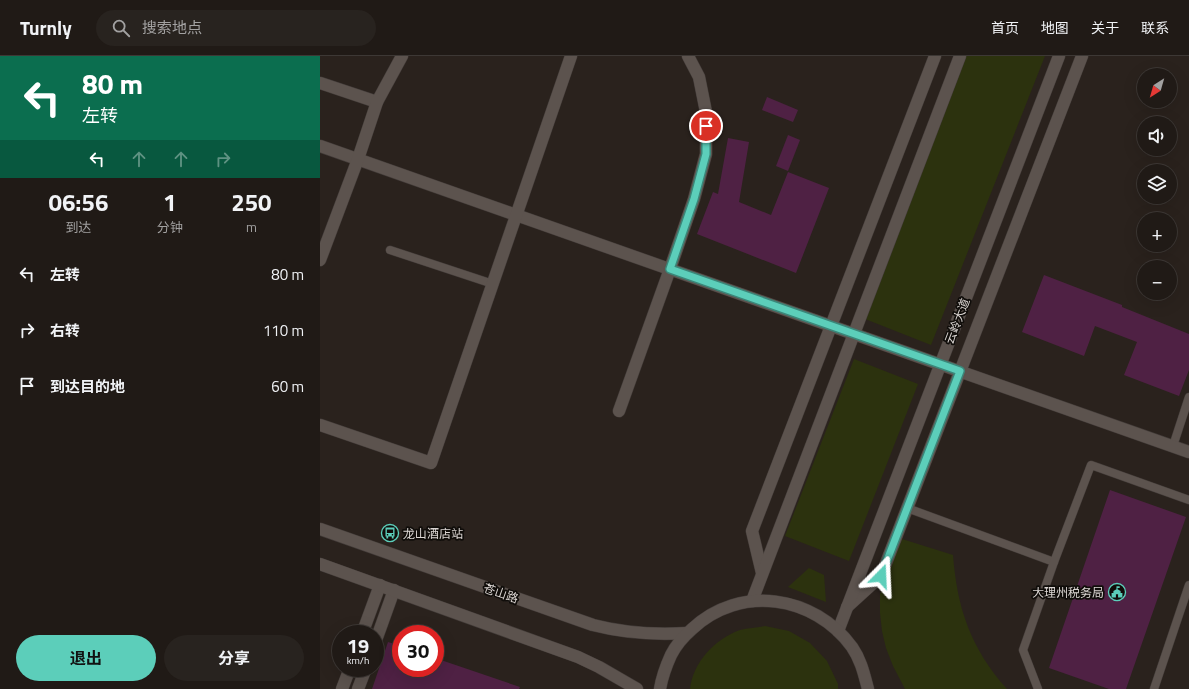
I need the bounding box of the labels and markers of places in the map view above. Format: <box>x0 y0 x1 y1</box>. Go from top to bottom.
pin <box>689 109 723 143</box>
bus stop icon: 龙山酒店站 <box>380 523 400 543</box>
place label: 龙山酒店站 <box>403 524 463 543</box>
public building icon: 大理州税务局 <box>1107 582 1127 602</box>
place label: 大理州税务局 <box>1032 583 1104 602</box>

